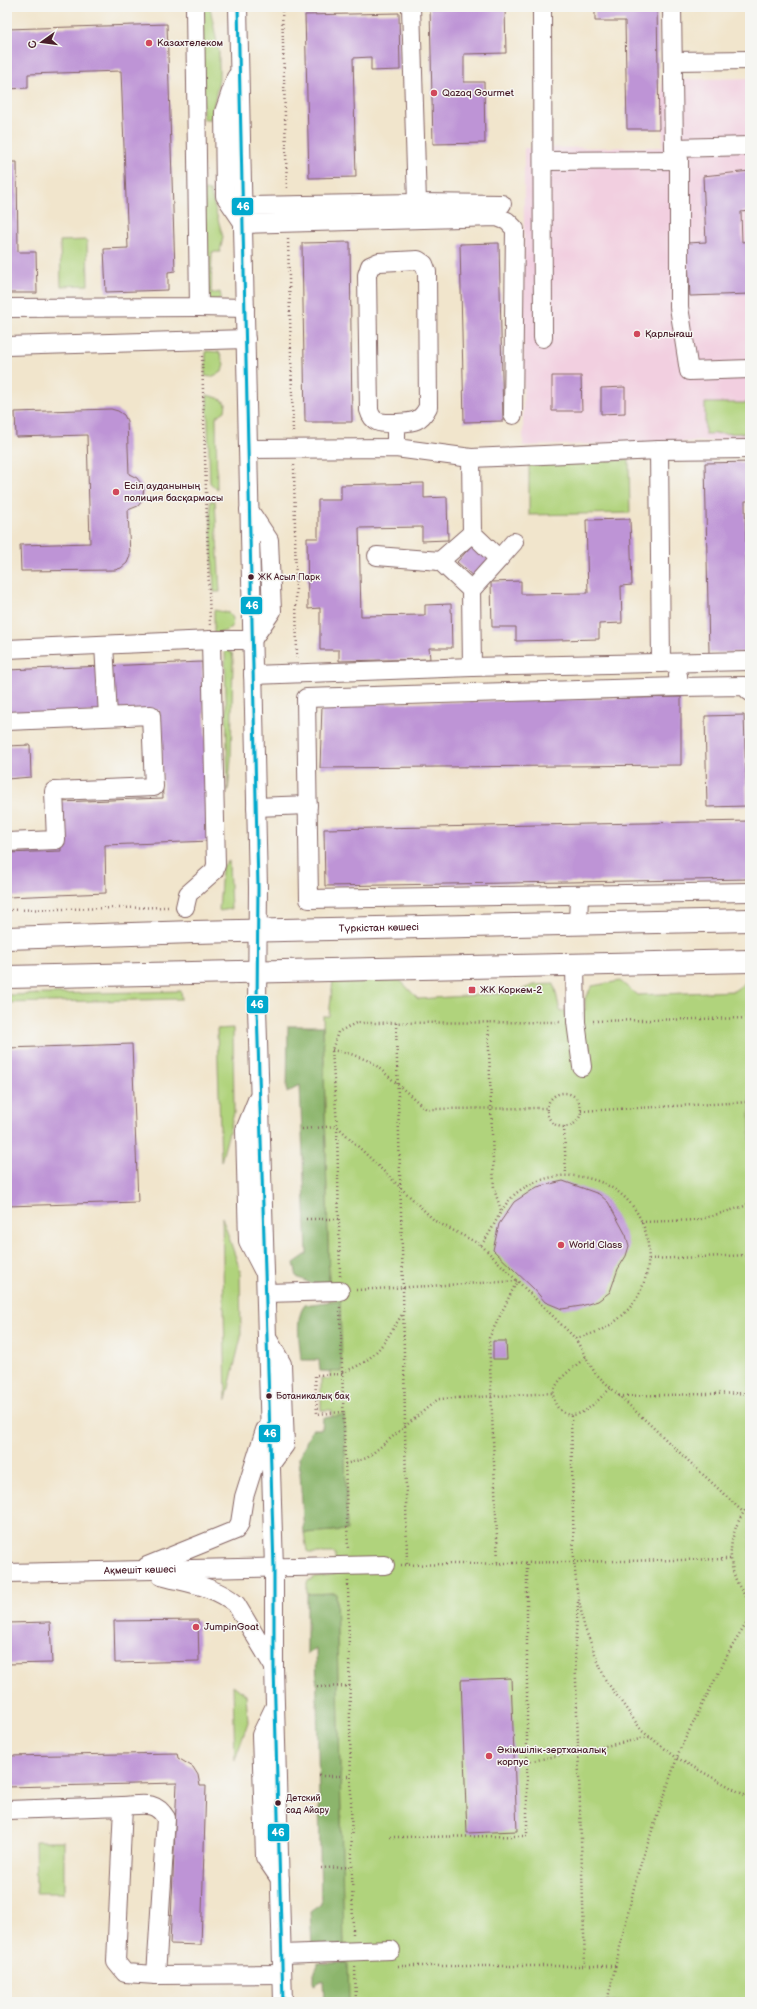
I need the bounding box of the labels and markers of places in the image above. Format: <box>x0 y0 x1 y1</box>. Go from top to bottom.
place label: Казахтелеком <box>157 37 223 49</box>
marker: Казахтелеком <box>144 38 154 48</box>
place label: Qazaq Gourmet <box>442 87 514 99</box>
marker: Qazaq Gourmet <box>429 88 439 98</box>
place label: Қарлығаш <box>645 328 693 340</box>
marker: Қарлығаш <box>632 329 642 339</box>
place label: Есіл ауданының полиция басқармасы <box>124 480 223 504</box>
marker: Есіл ауданының полиция басқармасы <box>111 487 121 497</box>
marker: ЖК Асыл Парк <box>246 572 256 582</box>
place label: ЖК Асыл Парк <box>258 572 320 583</box>
place label: ЖК Коркем-2 <box>480 984 542 996</box>
marker: ЖК Коркем-2 <box>467 985 477 995</box>
place label: World Class <box>569 1239 622 1251</box>
marker: World Class <box>556 1240 566 1250</box>
marker: Ботаникалық бақ <box>264 1391 274 1401</box>
place label: Ботаникалық бақ <box>276 1391 350 1402</box>
place label: JumpinGoat <box>204 1621 259 1633</box>
marker: JumpinGoat <box>191 1622 201 1632</box>
place label: Әкімшілік-зертханалық корпус <box>497 1744 606 1768</box>
marker: Әкімшілік-зертханалық корпус <box>484 1751 494 1761</box>
place label: Детский сад Айару <box>286 1793 330 1816</box>
marker: Детский сад Айару <box>273 1798 283 1808</box>

